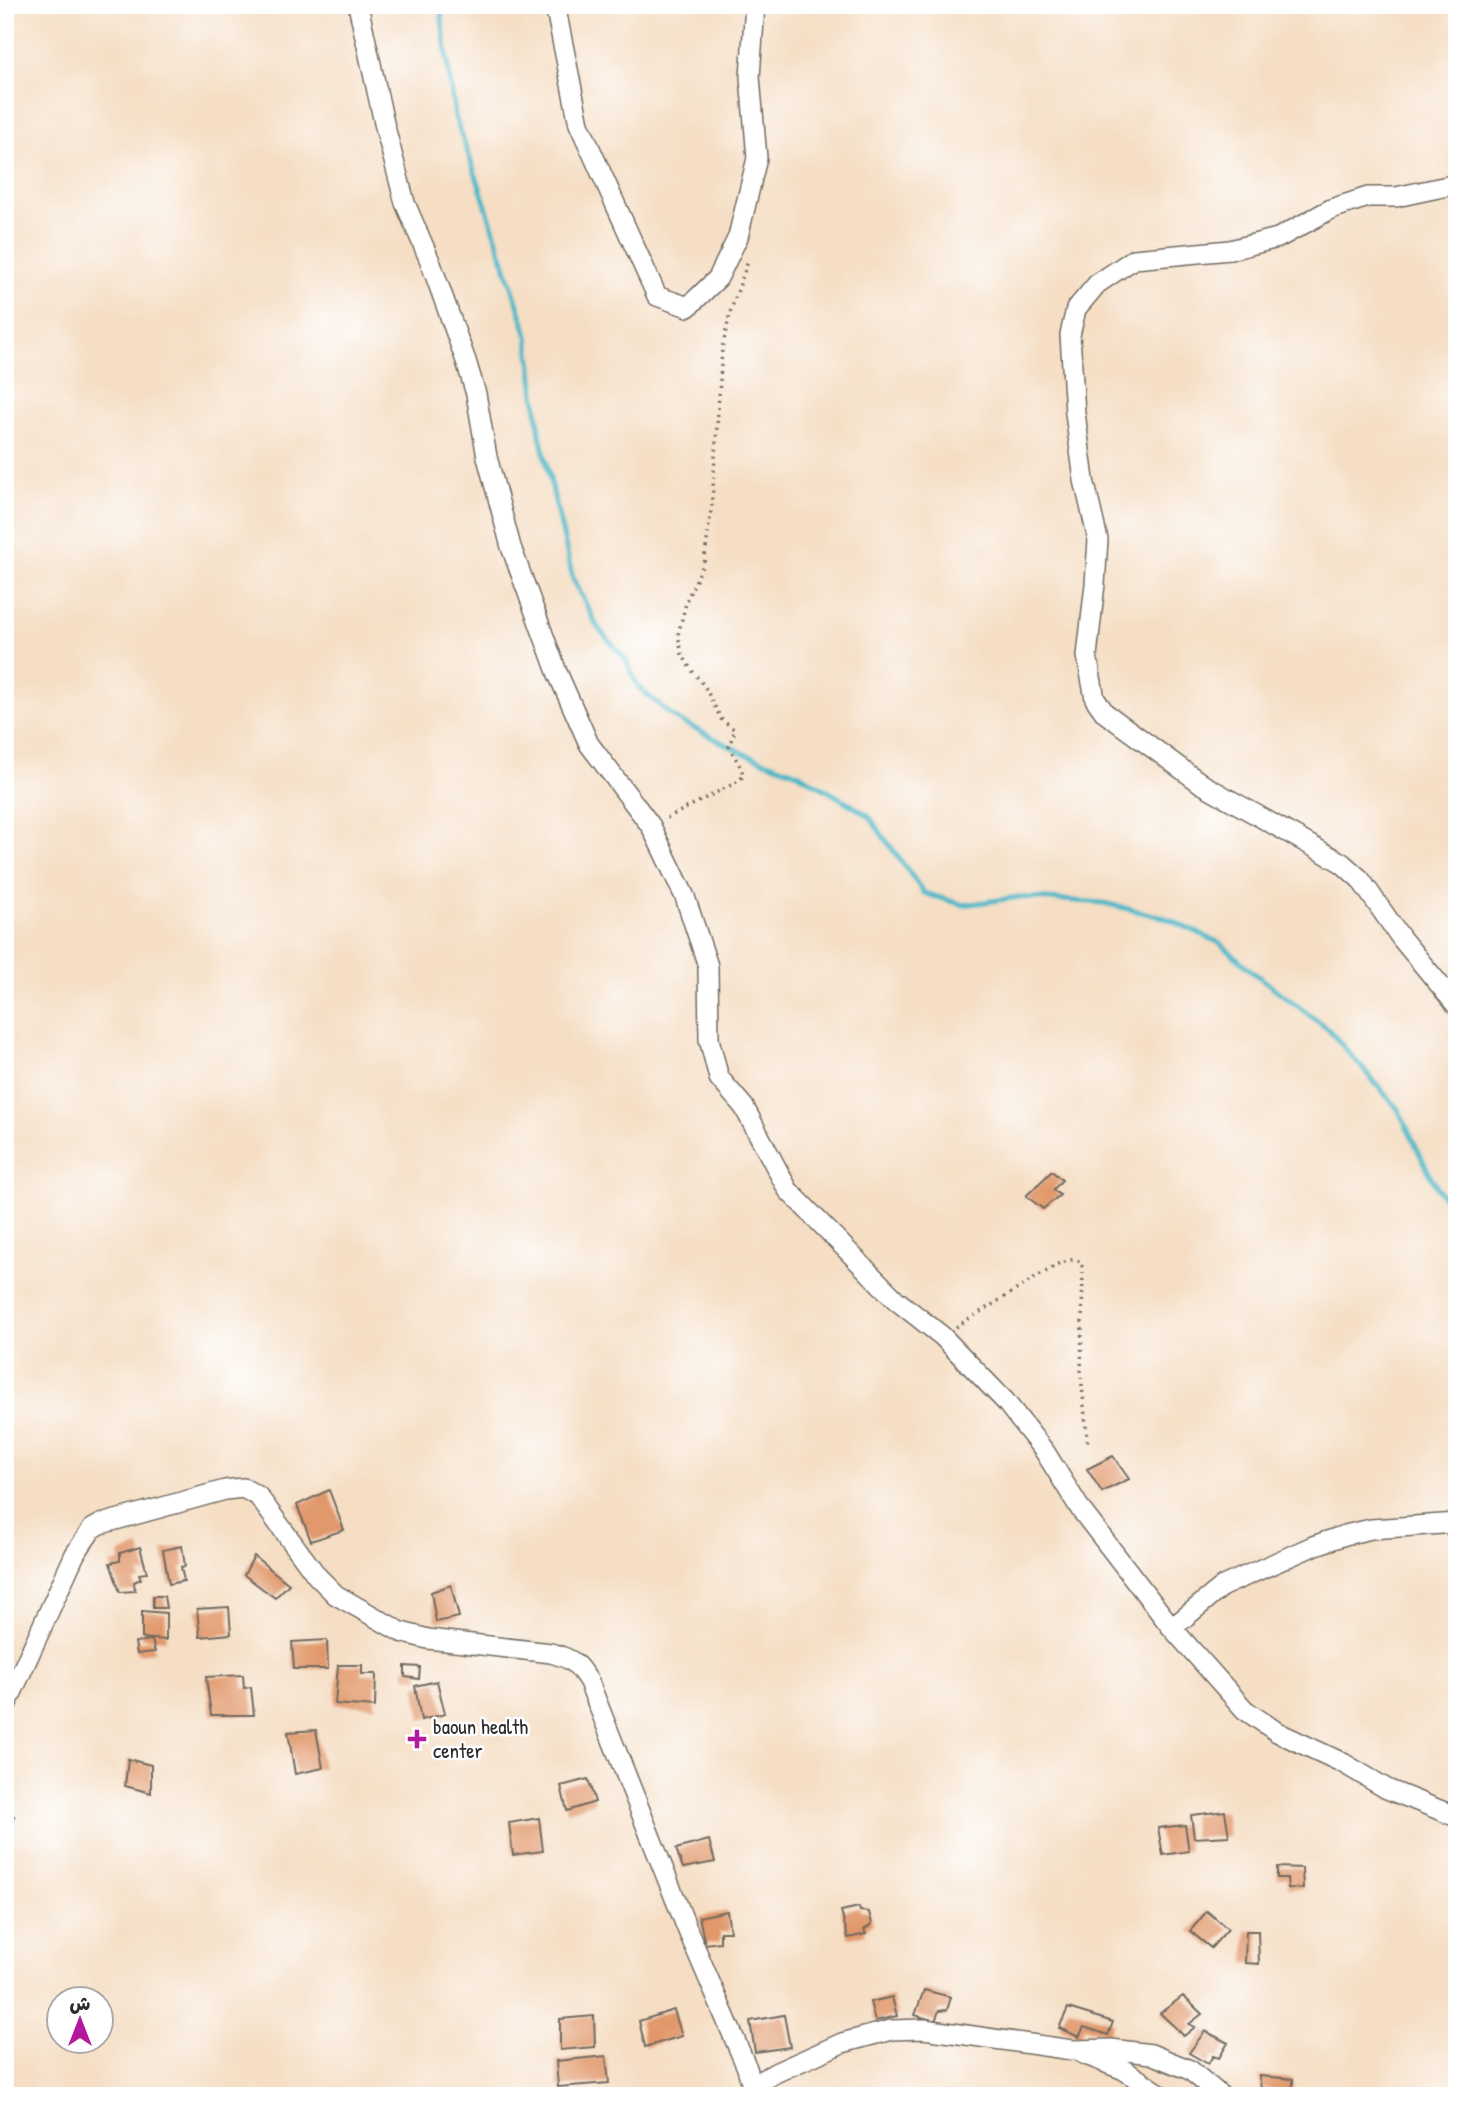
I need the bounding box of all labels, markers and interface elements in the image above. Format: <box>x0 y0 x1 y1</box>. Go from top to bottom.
place label: baoun health center <box>433 1712 528 1765</box>
marker: baoun health center <box>407 1729 427 1749</box>
north arrow <box>46 1986 116 2056</box>
text: ش <box>70 1990 91 2016</box>

